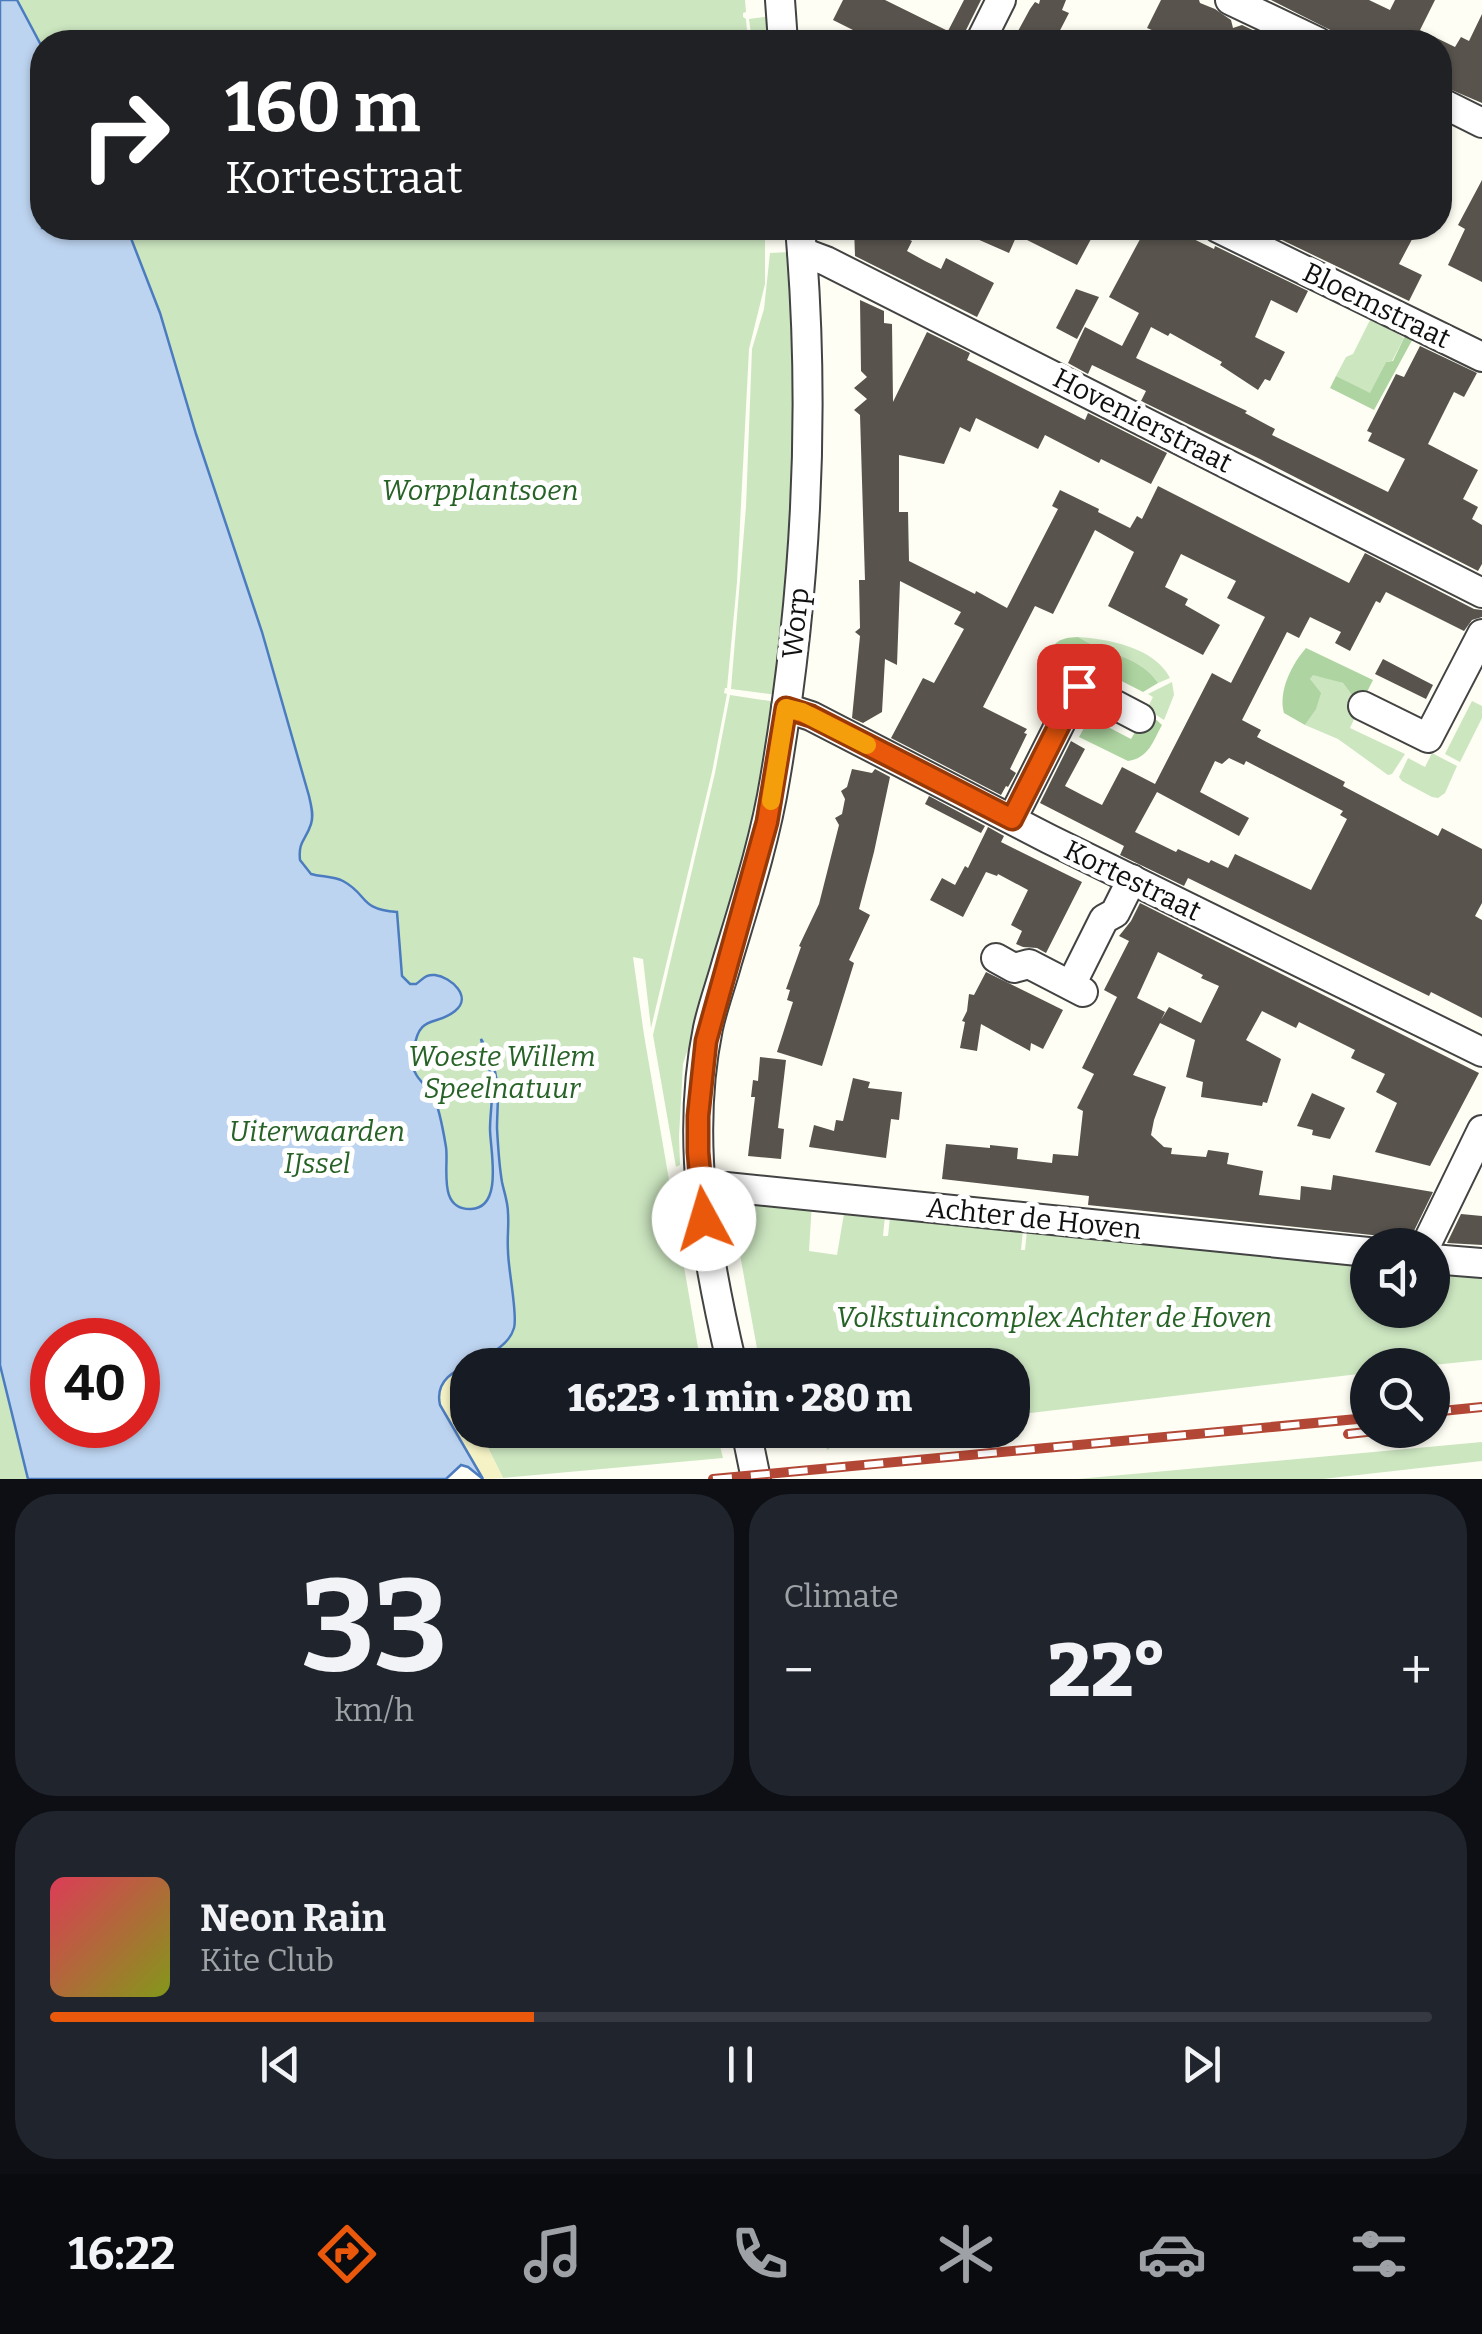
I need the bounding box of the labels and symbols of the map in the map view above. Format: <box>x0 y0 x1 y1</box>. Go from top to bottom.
street label: Bloemstraat <box>1298 256 1456 355</box>
street label: Hovenierstraat <box>1048 361 1238 480</box>
park label: Worpplantsoen <box>382 474 578 507</box>
street label: Worp <box>775 586 816 660</box>
pin <box>1037 644 1122 729</box>
street label: Kortestraat <box>1059 833 1207 928</box>
park label: Woeste Willem Speelnatuur <box>408 1040 596 1105</box>
park label: Uiterwaarden IJssel <box>229 1115 405 1180</box>
position arrow <box>652 1167 756 1271</box>
street label: Achter de Hoven <box>925 1191 1143 1246</box>
park label: Volkstuincomplex Achter de Hoven <box>836 1301 1272 1334</box>
speed limit sign: 40 <box>30 1318 160 1448</box>

